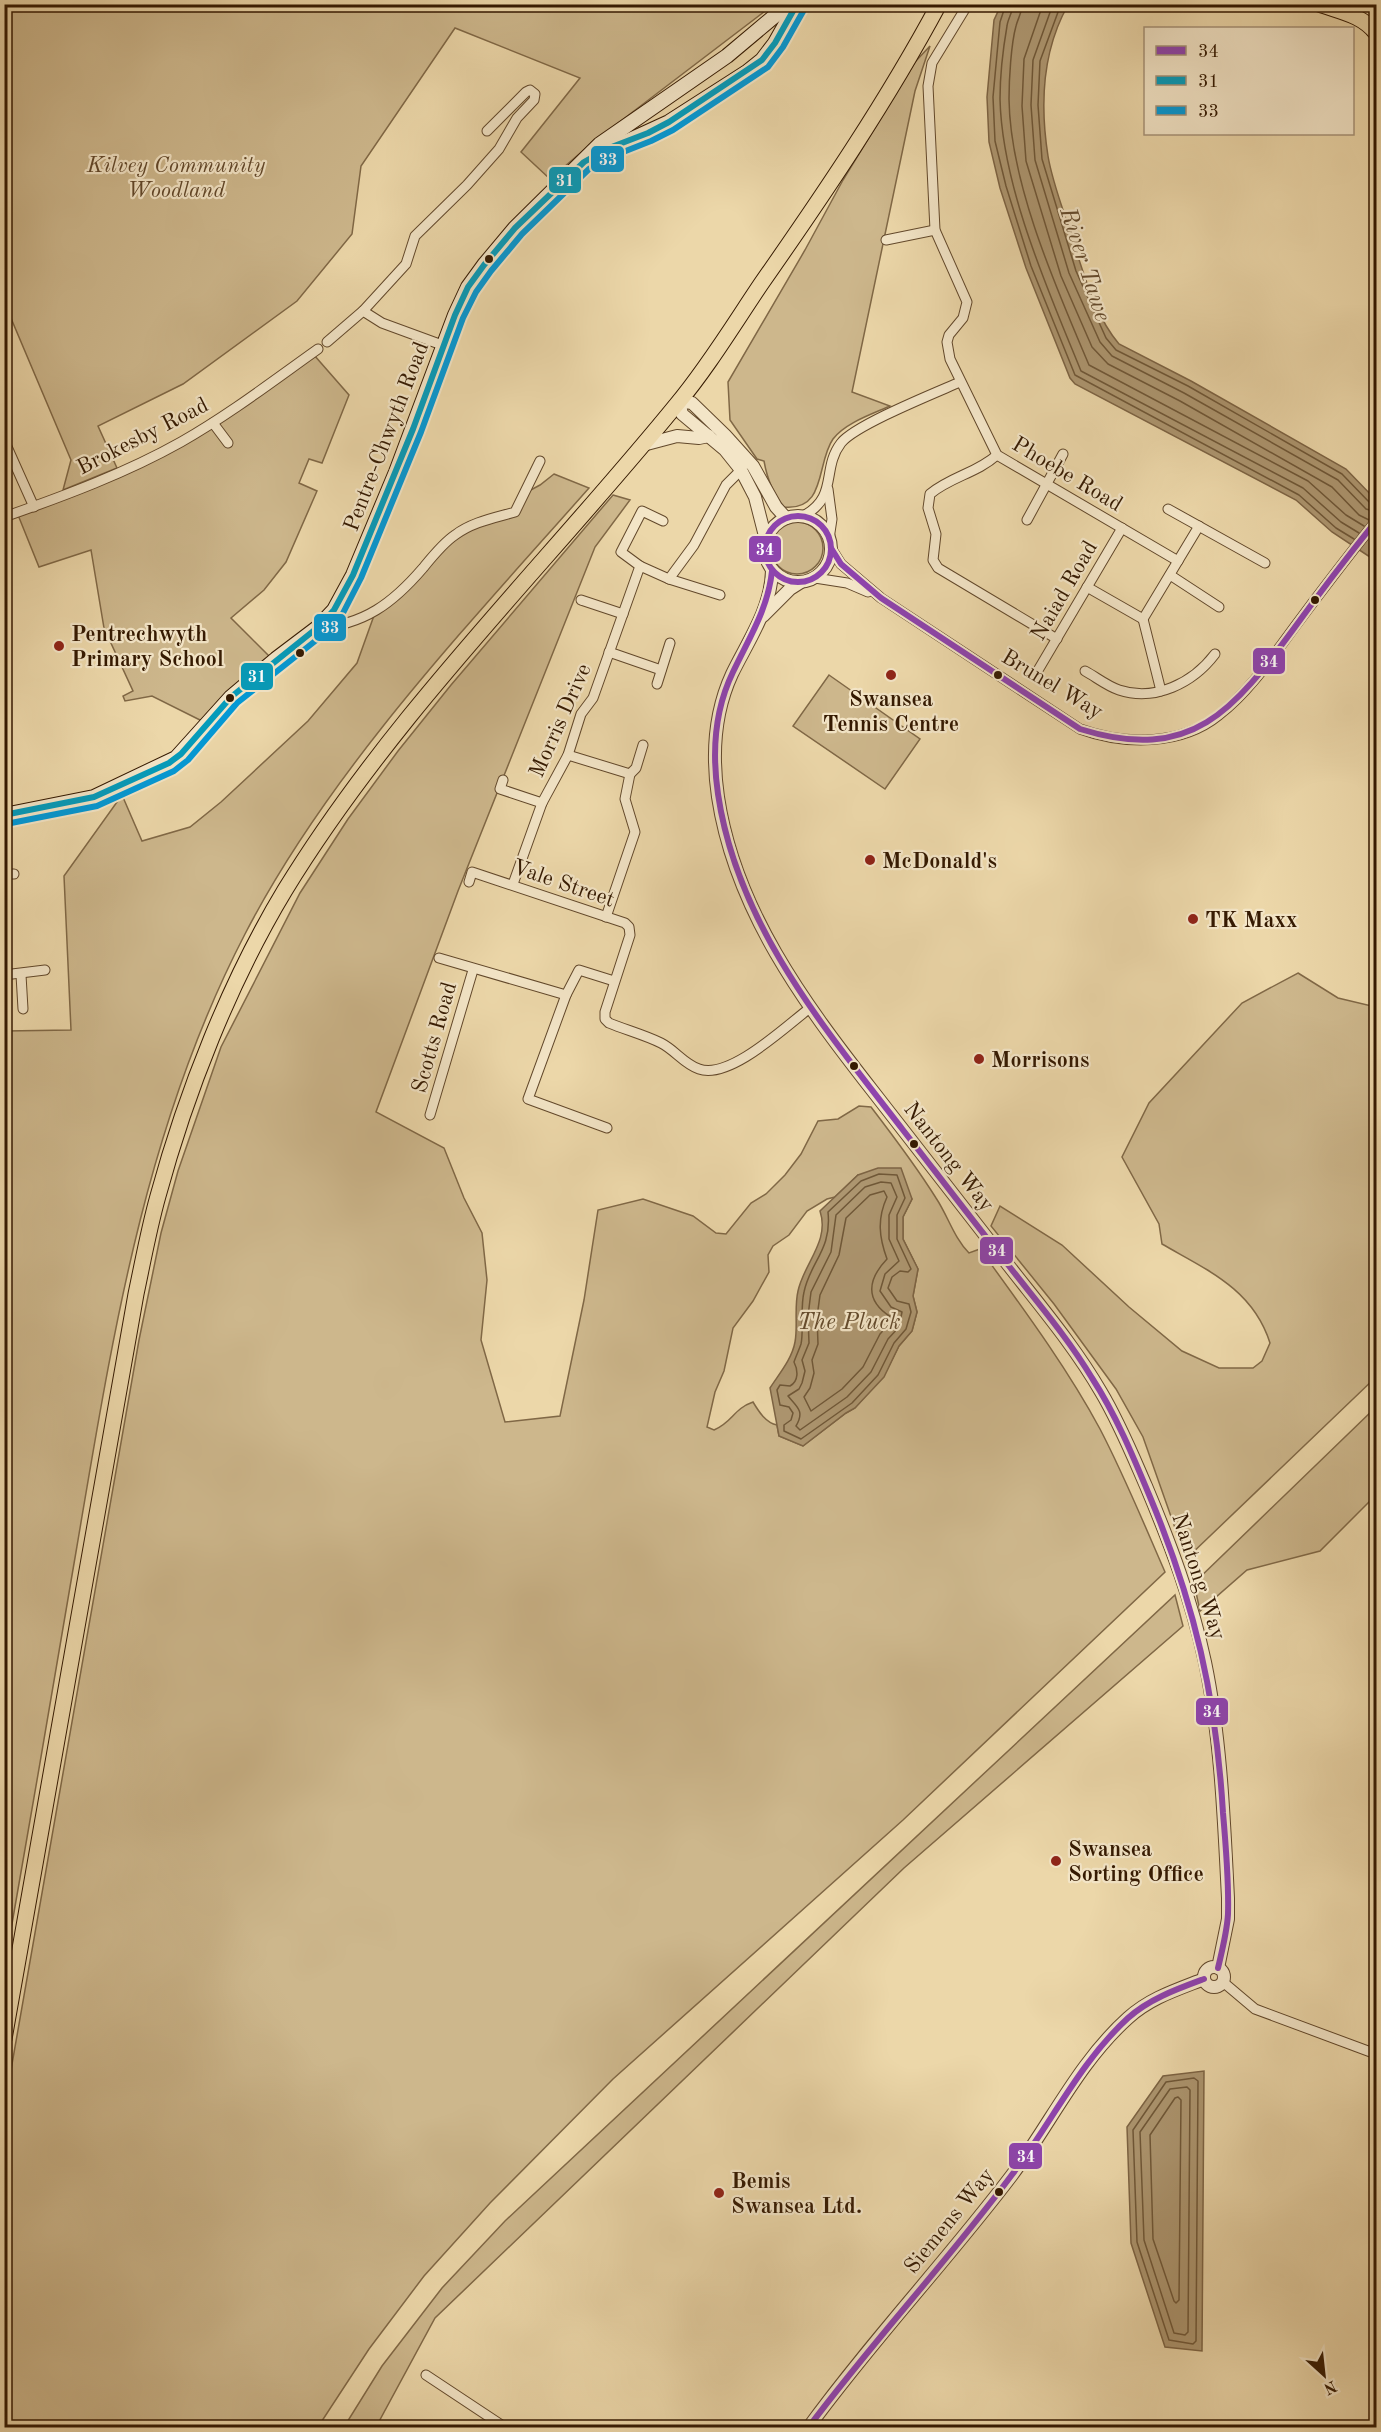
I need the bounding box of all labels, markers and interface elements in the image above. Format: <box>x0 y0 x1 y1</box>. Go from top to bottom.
legend <box>1144 27 1354 135</box>
text: 34 <box>1198 43 1219 61</box>
text: 31 <box>1198 73 1219 91</box>
text: 33 <box>1198 103 1219 121</box>
line badge: 33 <box>590 145 625 173</box>
text: 33 <box>599 153 617 169</box>
park label: Kilvey Community Woodland <box>86 155 266 202</box>
line badge: 31 <box>548 166 582 194</box>
text: 31 <box>556 174 574 190</box>
water label: River Tawe <box>1054 204 1114 325</box>
unlabelled marker <box>483 253 495 265</box>
street label: Pentre-Chwyth Road <box>341 339 433 535</box>
street label: Brokesby Road <box>74 394 212 479</box>
street label: Phoebe Road <box>1008 433 1126 516</box>
line badge: 34 <box>748 535 782 563</box>
street label: Naiad Road <box>1027 537 1102 645</box>
text: 34 <box>756 543 774 559</box>
unlabelled marker <box>1309 594 1321 606</box>
line badge: 33 <box>313 613 347 642</box>
text: 33 <box>321 621 339 637</box>
place label: Pentrechwyth Primary School <box>71 624 224 671</box>
marker: Pentrechwyth Primary School <box>52 639 66 653</box>
street label: Brunel Way <box>997 646 1107 724</box>
unlabelled marker <box>294 647 306 659</box>
line badge: 34 <box>1252 647 1286 675</box>
text: 34 <box>1260 655 1278 671</box>
street label: Morris Drive <box>526 661 596 781</box>
line badge: 31 <box>240 662 274 691</box>
marker: Swansea Tennis Centre <box>884 668 898 682</box>
unlabelled marker <box>992 669 1004 681</box>
text: 31 <box>248 670 266 686</box>
place label: Swansea Tennis Centre <box>823 689 959 736</box>
unlabelled marker <box>224 692 236 704</box>
place label: McDonald's <box>882 851 997 873</box>
marker: McDonald's <box>863 853 877 867</box>
street label: Vale Street <box>509 856 617 912</box>
place label: TK Maxx <box>1205 910 1298 932</box>
marker: TK Maxx <box>1186 912 1200 926</box>
street label: Scotts Road <box>409 980 461 1096</box>
place label: Morrisons <box>991 1050 1090 1072</box>
marker: Morrisons <box>972 1052 986 1066</box>
unlabelled marker <box>848 1060 860 1072</box>
street label: Nantong Way <box>899 1098 998 1216</box>
unlabelled marker <box>908 1138 920 1150</box>
line badge: 34 <box>979 1236 1014 1265</box>
text: 34 <box>988 1244 1006 1260</box>
water label: The Pluck <box>797 1311 901 1335</box>
street label: Nantong Way <box>1167 1510 1229 1643</box>
line badge: 34 <box>1195 1697 1229 1726</box>
text: 34 <box>1203 1705 1221 1721</box>
place label: Swansea Sorting Office <box>1068 1839 1204 1886</box>
marker: Swansea Sorting Office <box>1049 1854 1063 1868</box>
line badge: 34 <box>1008 2142 1043 2170</box>
text: 34 <box>1017 2150 1035 2166</box>
street label: Siemens Way <box>900 2164 999 2278</box>
place label: Bemis Swansea Ltd. <box>731 2171 862 2218</box>
marker: Bemis Swansea Ltd. <box>712 2186 726 2200</box>
unlabelled marker <box>993 2186 1005 2198</box>
north arrow <box>1294 2345 1354 2405</box>
text: N <box>1320 2377 1339 2397</box>

